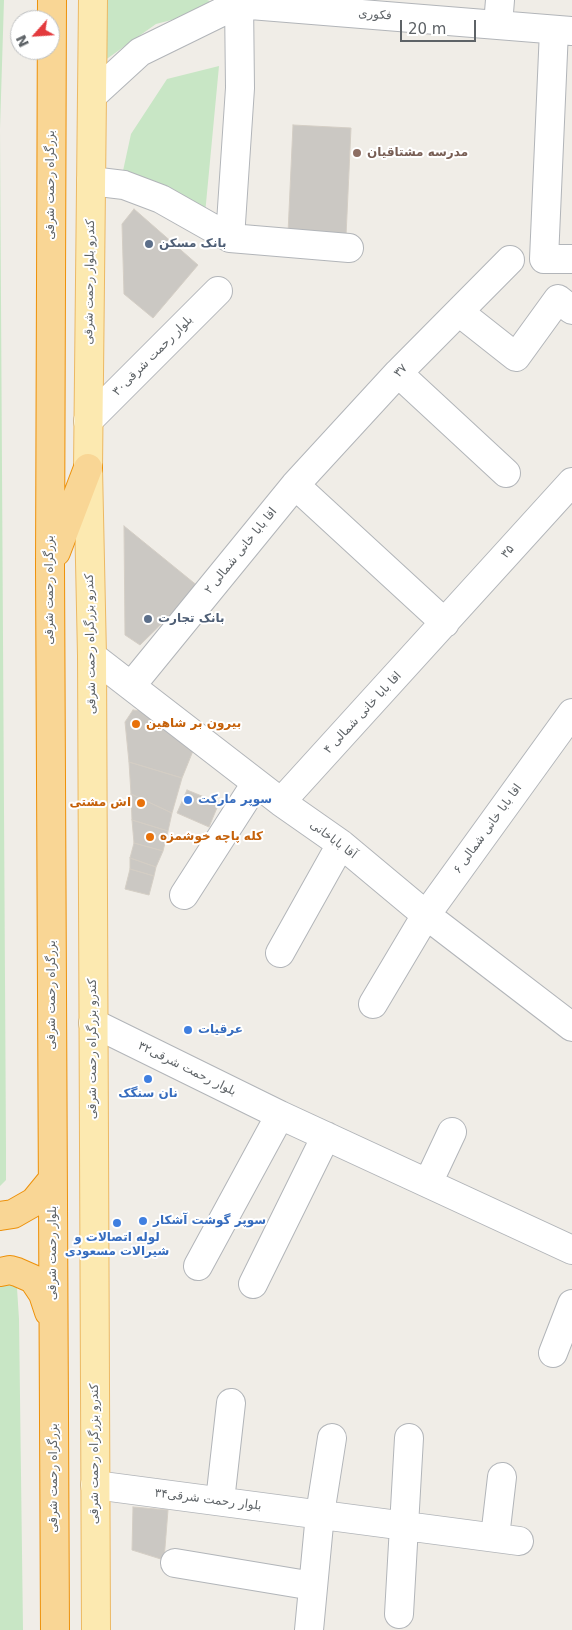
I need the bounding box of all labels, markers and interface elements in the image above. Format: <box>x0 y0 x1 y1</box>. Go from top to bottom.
street label: فکوری <box>358 6 392 24</box>
north arrow <box>10 10 60 60</box>
scale bar <box>402 10 478 42</box>
text: 20 m <box>408 20 446 38</box>
text: N <box>13 32 32 50</box>
street label: بزرگراه رحمت شرقی <box>44 130 58 240</box>
place label: مدرسه مشتاقیان <box>367 146 468 160</box>
marker: مدرسه مشتاقیان <box>351 147 363 159</box>
street label: کندرو بلوار رحمت شرقی <box>82 219 98 345</box>
place label: بانک مسکن <box>159 237 226 251</box>
marker: بانک مسکن <box>143 238 155 250</box>
street label: بلوار رحمت شرقی۳۰ <box>110 313 196 399</box>
street label: ۳۷ <box>391 361 411 381</box>
street label: ۲ اقا بابا خانی شمالی <box>202 505 280 597</box>
street label: بزرگراه رحمت شرقی <box>43 535 57 645</box>
street label: ۳۵ <box>498 542 518 562</box>
street label: کندرو بزرگراه رحمت شرقی <box>83 574 99 714</box>
place label: بانک تجارت <box>158 612 225 626</box>
marker: بانک تجارت <box>142 613 154 625</box>
street label: ۴ اقا بابا خانی شمالی <box>321 669 405 757</box>
place label: بیرون بر شاهین <box>146 717 241 731</box>
marker: بیرون بر شاهین <box>130 718 142 730</box>
street label: ۶ اقا بابا خانی شمالی <box>451 781 525 877</box>
place label: سوپر مارکت <box>198 793 272 807</box>
marker: سوپر مارکت <box>182 794 194 806</box>
place label: اش مشتی <box>69 796 131 810</box>
marker: اش مشتی <box>135 797 147 809</box>
street label: آقا باباخانی <box>307 818 359 862</box>
place label: کله پاچه خوشمزه <box>160 830 263 844</box>
marker: کله پاچه خوشمزه <box>144 831 156 843</box>
street label: بزرگراه رحمت شرقی <box>45 940 59 1050</box>
street label: کندرو بزرگراه رحمت شرقی <box>86 979 100 1119</box>
place label: عرقیات <box>198 1023 243 1037</box>
marker: عرقیات <box>182 1024 194 1036</box>
street label: بلوار رحمت شرقی۳۲ <box>136 1039 238 1099</box>
marker: نان سنگک <box>142 1073 154 1085</box>
place label: نان سنگک <box>118 1087 178 1101</box>
street label: بلوار رحمت شرقی <box>46 1206 60 1300</box>
place label: سوپر گوشت آشکار <box>153 1214 266 1228</box>
marker: سوپر گوشت آشکار <box>137 1215 149 1227</box>
marker: لوله اتصالات و شیرالات مسعودی <box>111 1217 123 1229</box>
place label: لوله اتصالات و شیرالات مسعودی <box>65 1231 169 1259</box>
street label: کندرو بزرگراه رحمت شرقی <box>88 1384 102 1524</box>
street label: بزرگراه رحمت شرقی <box>47 1423 61 1533</box>
street label: بلوار رحمت شرقی۳۴ <box>154 1486 262 1514</box>

